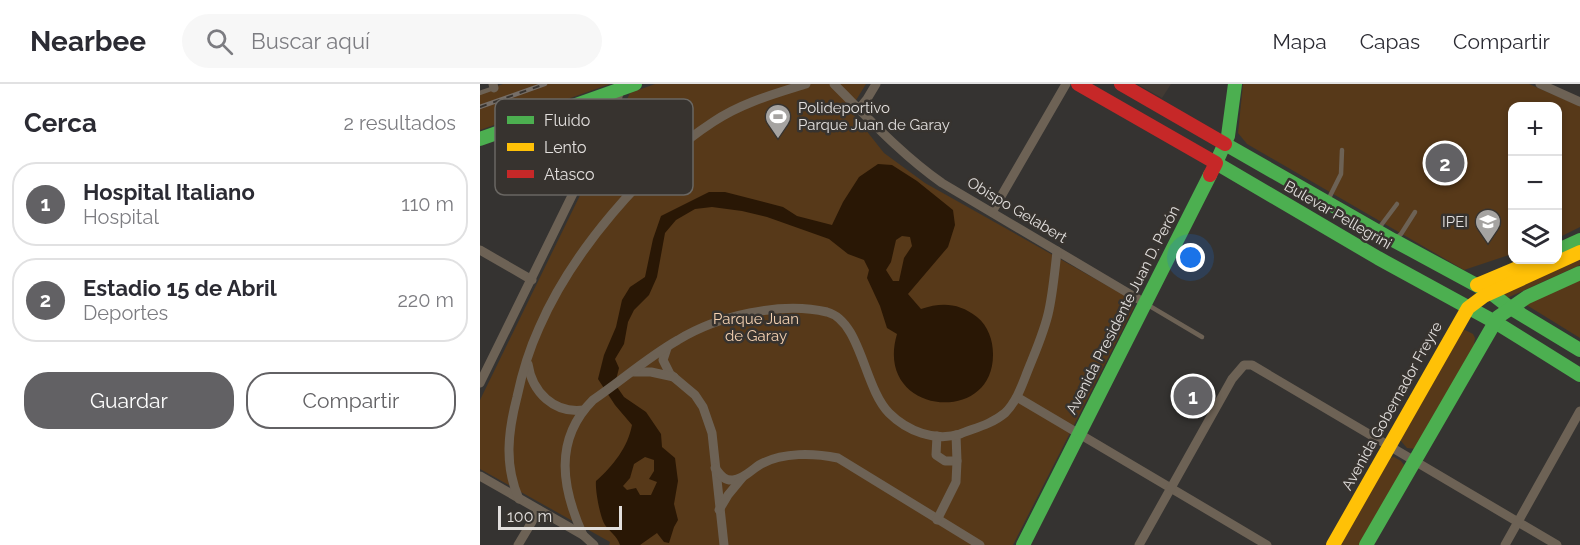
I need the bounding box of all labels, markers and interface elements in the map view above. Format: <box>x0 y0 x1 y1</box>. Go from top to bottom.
search box <box>182 14 602 68</box>
text: Nearbee <box>30 25 146 58</box>
icon: search <box>203 25 236 58</box>
text: Buscar aquí <box>251 28 370 54</box>
text: Mapa <box>1272 29 1327 54</box>
text: Capas <box>1360 29 1420 54</box>
text: Compartir <box>1453 29 1550 54</box>
legend <box>495 99 693 195</box>
place label: Polideportivo Parque Juan de Garay <box>798 99 950 134</box>
sports icon: Polideportivo Parque Juan de Garay <box>763 102 793 140</box>
map controls <box>1508 102 1562 264</box>
button: + <box>1508 102 1562 156</box>
text: Cerca <box>24 108 97 138</box>
text: 2 resultados <box>343 111 456 135</box>
text: Fluido <box>544 111 590 130</box>
text: Lento <box>544 138 587 157</box>
pin: 2 <box>1426 140 1464 185</box>
button: − <box>1508 156 1562 210</box>
text: Atasco <box>544 165 595 184</box>
street label: Obispo Gelabert <box>964 173 1070 247</box>
street label: Bulevar Pellegrini <box>1281 177 1395 253</box>
text: Hospital Italiano <box>83 179 255 205</box>
text: 1 <box>41 192 50 216</box>
text: 110 m <box>401 192 454 216</box>
street label: Avenida Presidente Juan D. Perón <box>1062 203 1184 417</box>
text: Hospital <box>83 205 159 229</box>
school or university icon: IPEI <box>1473 207 1503 245</box>
button: layers <box>1508 210 1562 264</box>
place label: IPEI <box>1442 213 1468 231</box>
your location <box>1176 243 1205 272</box>
text: Estadio 15 de Abril <box>83 275 277 301</box>
text: 2 <box>40 288 51 312</box>
text: 220 m <box>397 288 454 312</box>
text: Deportes <box>83 301 168 325</box>
park label: Parque Juan de Garay <box>713 310 799 345</box>
street label: Avenida Gobernador Freyre <box>1338 318 1446 494</box>
button: Guardar <box>24 372 234 429</box>
button: Compartir <box>246 372 456 429</box>
pin: 1 <box>1174 374 1212 418</box>
scale bar <box>498 503 622 530</box>
text: 100 m <box>507 507 552 526</box>

